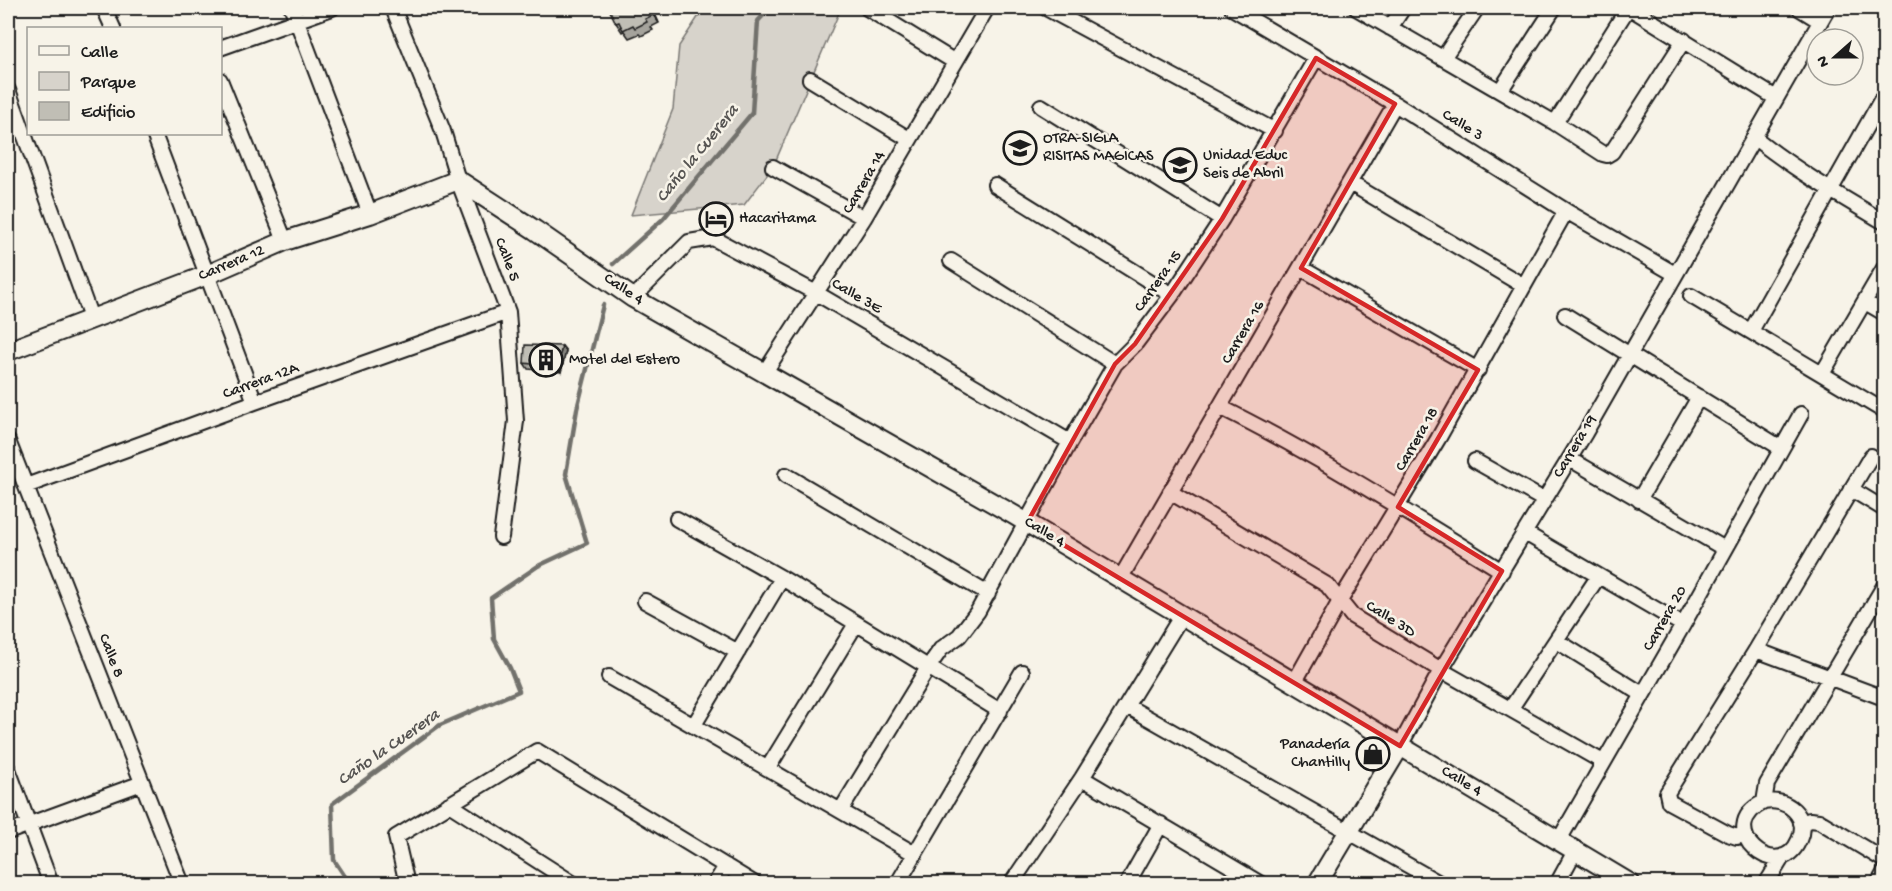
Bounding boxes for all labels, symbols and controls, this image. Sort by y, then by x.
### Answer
legend [27,27,222,135]
north arrow [1805,27,1865,87]
text: Calle [81,43,119,64]
text: N [1813,52,1835,69]
text: Parque [80,73,137,94]
water label: Caño la Cuerera [652,100,744,207]
text: Edificio [81,103,135,124]
street label: Calle 3 [1438,106,1486,146]
school or university icon: OTRA-SIGLA RISITAS MAGICAS [1002,130,1038,166]
place label: OTRA-SIGLA RISITAS MAGICAS [1043,130,1154,167]
school or university icon: Unidad Educ Seis de Abril [1162,147,1198,183]
place label: Unidad Educ Seis de Abril [1203,147,1288,184]
street label: Carrera 14 [839,148,891,218]
hotel icon: Hacaritama [698,201,734,237]
place label: Hacaritama [739,210,817,229]
street label: Calle 5 [489,236,523,284]
street label: Carrera 12 [196,242,268,286]
street label: Carrera 15 [1131,248,1187,316]
street label: Calle 4 [599,270,647,310]
street label: Calle 3E [827,275,885,319]
street label: Carrera 16 [1218,297,1270,368]
building icon: Motel del Estero [528,342,564,378]
place label: Motel del Estero [569,351,680,370]
street label: Carrera 12A [221,359,303,404]
street label: Carrera 18 [1392,404,1444,475]
street label: Carrera 19 [1550,412,1602,482]
street label: Calle 4 [1020,513,1068,553]
street label: Carrera 20 [1640,583,1692,655]
street label: Calle 3D [1361,597,1419,643]
street label: Calle 8 [93,631,127,681]
water label: Caño la Cuerera [334,705,445,791]
place label: Panadería Chantilly [1279,736,1351,773]
shop icon: Panadería Chantilly [1355,736,1391,772]
street label: Calle 4 [1437,762,1485,802]

